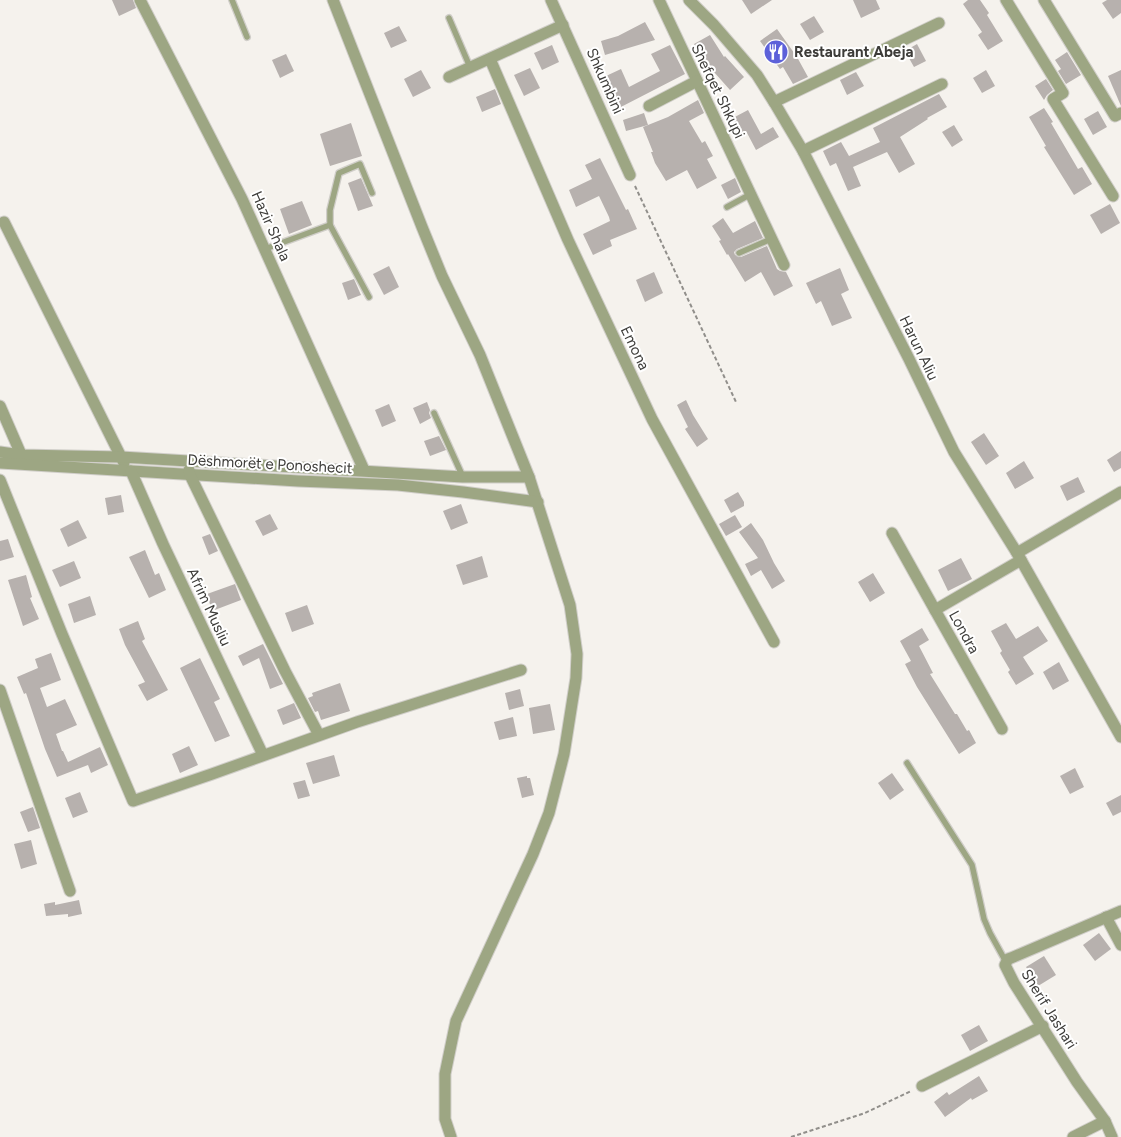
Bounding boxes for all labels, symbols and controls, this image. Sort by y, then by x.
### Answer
restaurant icon: Restaurant Abeja [763,39,789,65]
street label: Shefqet Shkupi [687,41,749,141]
place label: Restaurant Abeja [794,43,914,61]
street label: Shkumbini [583,45,627,117]
street label: Hazir Shala [248,188,294,264]
street label: Harun Aliu [896,313,942,383]
street label: Emona [617,323,653,373]
street label: Dëshmorët e Ponoshecit [187,451,353,477]
street label: Afrim Musliu [183,565,235,649]
street label: Londra [945,607,983,657]
street label: Sherif Jashari [1017,966,1081,1052]

